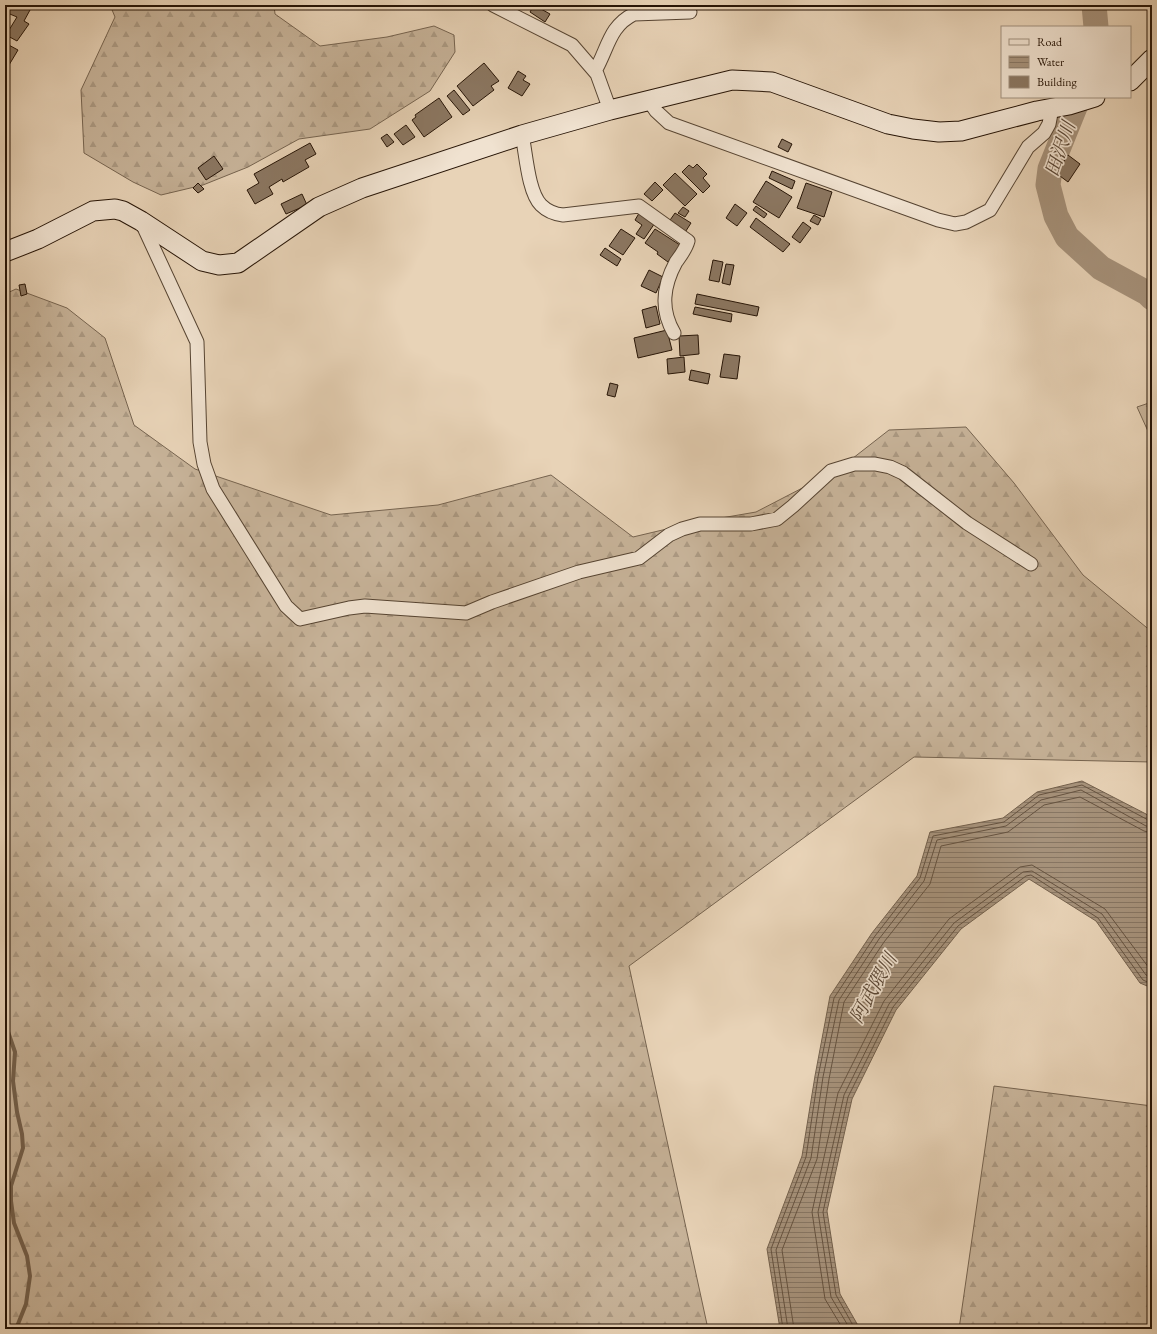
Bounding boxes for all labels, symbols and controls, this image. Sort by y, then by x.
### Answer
legend [1001,26,1131,98]
text: Road [1037,34,1063,50]
text: Water [1037,54,1064,70]
text: Building [1037,74,1078,90]
water label: 田沢川 [1039,116,1082,180]
water label: 阿武隈川 [844,947,903,1027]

